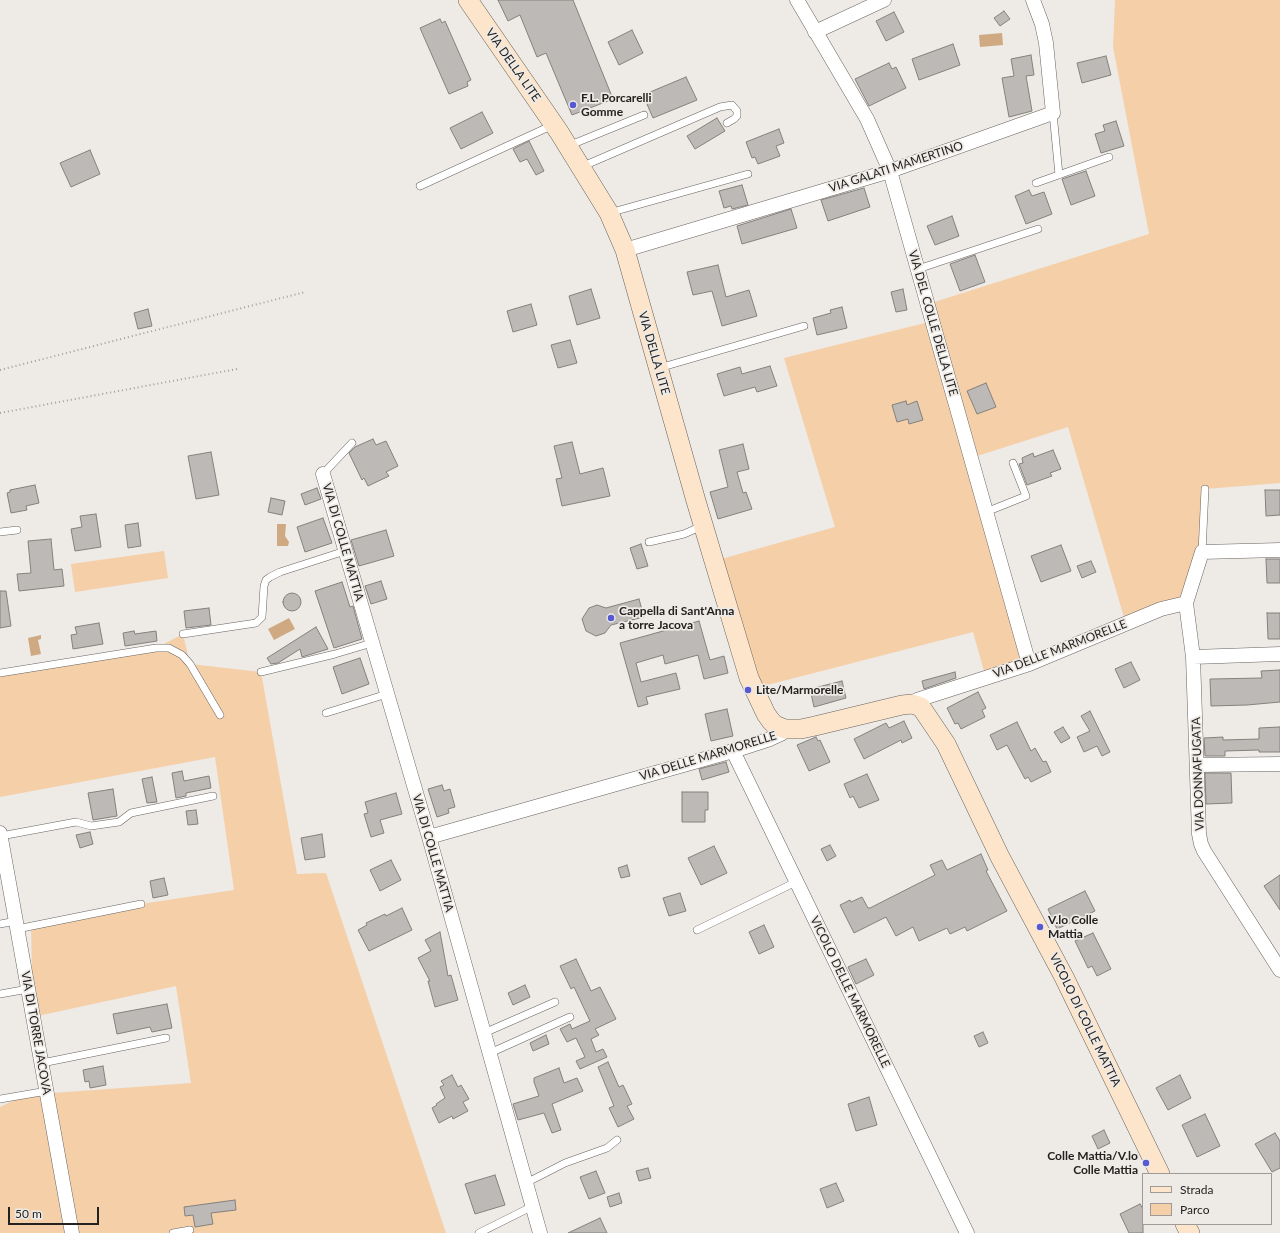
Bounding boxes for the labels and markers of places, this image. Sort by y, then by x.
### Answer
place label: F.L. Porcarelli Gomme [581,91,652,119]
marker: F.L. Porcarelli Gomme [568,100,578,110]
place label: Cappella di Sant'Anna a torre Jacova [619,604,734,632]
marker: Cappella di Sant'Anna a torre Jacova [606,613,616,623]
place label: Lite/Marmorelle [756,683,843,697]
marker: Lite/Marmorelle [743,685,753,695]
place label: V.lo Colle Mattia [1048,913,1098,941]
marker: V.lo Colle Mattia [1035,922,1045,932]
place label: Colle Mattia/V.lo Colle Mattia [1047,1149,1138,1177]
marker: Colle Mattia/V.lo Colle Mattia [1141,1158,1151,1168]

